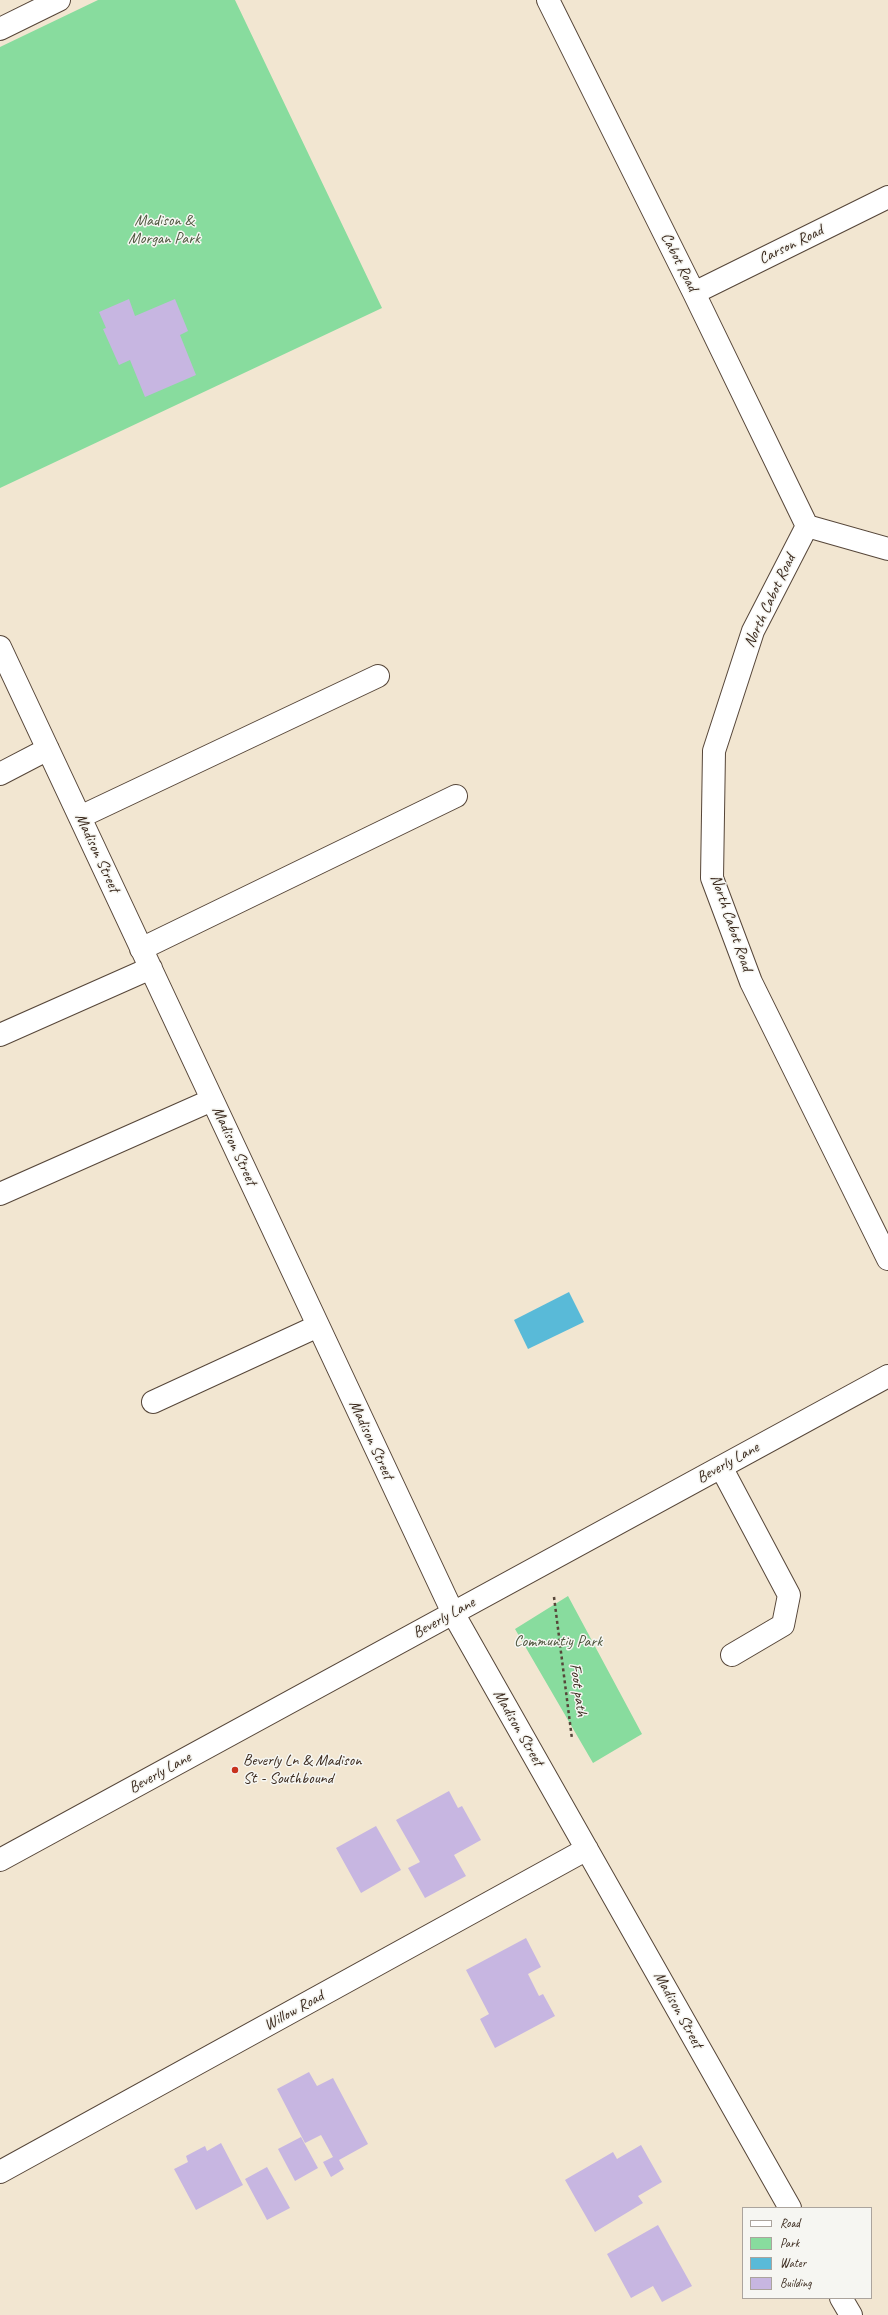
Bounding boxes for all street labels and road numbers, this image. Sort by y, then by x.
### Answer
street label: Carson Road [756,221,826,269]
street label: Cabot Road [656,230,702,294]
street label: North Cabot Road [740,551,800,651]
street label: Madison Street [70,811,124,895]
street label: North Cabot Road [706,872,756,974]
street label: Madison Street [207,1104,261,1188]
street label: Madison Street [344,1398,398,1482]
street label: Beverly Lane [694,1438,762,1488]
street label: Beverly Lane [410,1593,478,1643]
street label: Foot path [565,1662,591,1718]
street label: Madison Street [488,1686,548,1770]
street label: Beverly Lane [126,1748,194,1798]
street label: Madison Street [649,1968,707,2052]
street label: Willow Road [261,1987,327,2035]

